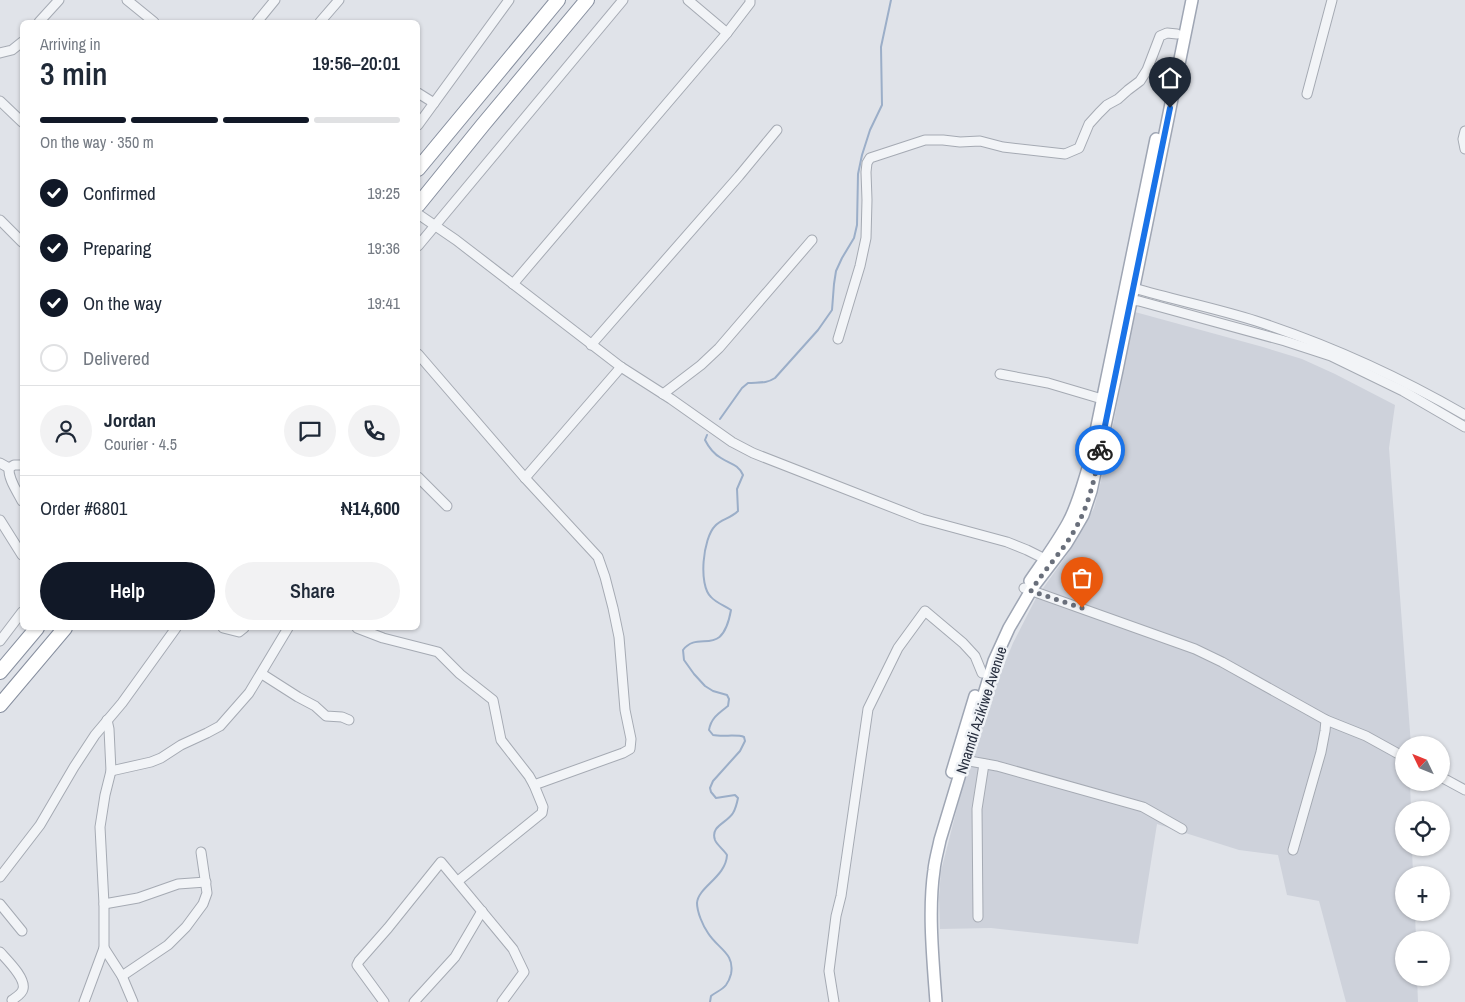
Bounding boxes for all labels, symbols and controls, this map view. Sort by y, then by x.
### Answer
text: Arriving in [40,33,101,55]
text: 19:56–20:01 [312,50,400,76]
text: 3 min [40,52,108,95]
pin [1149,57,1191,108]
icon: home [1156,64,1184,92]
text: On the way · 350 m [40,131,154,153]
icon: check [40,179,68,207]
text: Confirmed [83,180,156,206]
text: 19:25 [367,182,400,204]
icon: check [40,234,68,262]
text: Preparing [83,235,151,261]
text: 19:36 [367,237,400,259]
icon: check [40,289,68,317]
text: On the way [83,290,162,316]
text: 19:41 [367,292,400,314]
text: Delivered [83,345,150,371]
button: person [40,405,92,457]
button: chat [284,405,336,457]
button: phone [348,405,400,457]
text: Jordan [104,407,156,433]
courier [1075,425,1125,475]
text: Courier · 4.5 [104,433,177,455]
icon: bike [1086,436,1114,464]
text: Order #6801 [40,495,127,521]
text: ₦14,600 [341,495,400,521]
pin [1061,557,1103,608]
button: Help [40,562,215,620]
button: Share [225,562,400,620]
icon: bag [1068,564,1096,592]
street label: Nnamdi Azikiwe Avenue [950,643,1012,777]
north arrow [1395,736,1450,791]
map controls [1395,736,1450,986]
button: locate [1395,801,1450,856]
button: + [1395,866,1450,921]
button: − [1395,931,1450,986]

